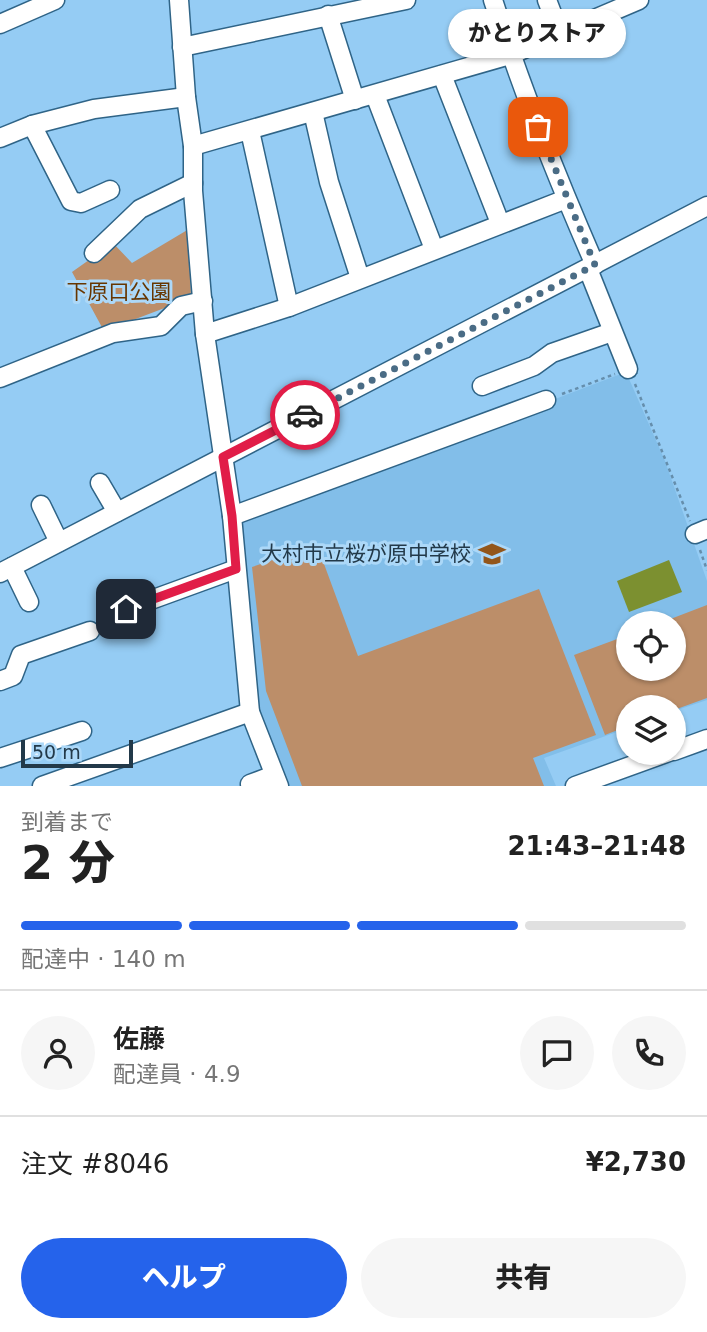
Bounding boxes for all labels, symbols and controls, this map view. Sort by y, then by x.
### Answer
callout: かとりストア [449,8,627,57]
text: かとりストア [468,20,606,46]
pin [508,97,568,157]
icon: bag [519,108,557,146]
park label: 下原口公園 [67,280,172,304]
courier [270,380,340,450]
icon: car [286,396,324,434]
school or university icon: 大村市立桜が原中学校 [477,539,507,569]
place label: 大村市立桜が原中学校 [261,542,471,566]
pin [96,579,156,639]
icon: home [107,590,145,628]
map controls [616,611,686,765]
button: locate [616,611,686,681]
button: layers [616,695,686,765]
scale bar [21,737,133,769]
text: 50 m [32,741,81,763]
text: 到着まで [21,809,113,835]
text: 21:43–21:48 [507,831,686,861]
text: 2 分 [21,836,115,890]
text: 配達中 · 140 m [21,946,186,972]
button: person [21,1016,95,1090]
button: chat [520,1016,594,1090]
button: phone [612,1016,686,1090]
text: 佐藤 [113,1024,165,1054]
text: 配達員 · 4.9 [113,1061,241,1087]
text: ¥2,730 [586,1147,686,1177]
text: 注文 #8046 [21,1149,169,1179]
button: ヘルプ [21,1238,347,1318]
button: 共有 [361,1238,686,1318]

